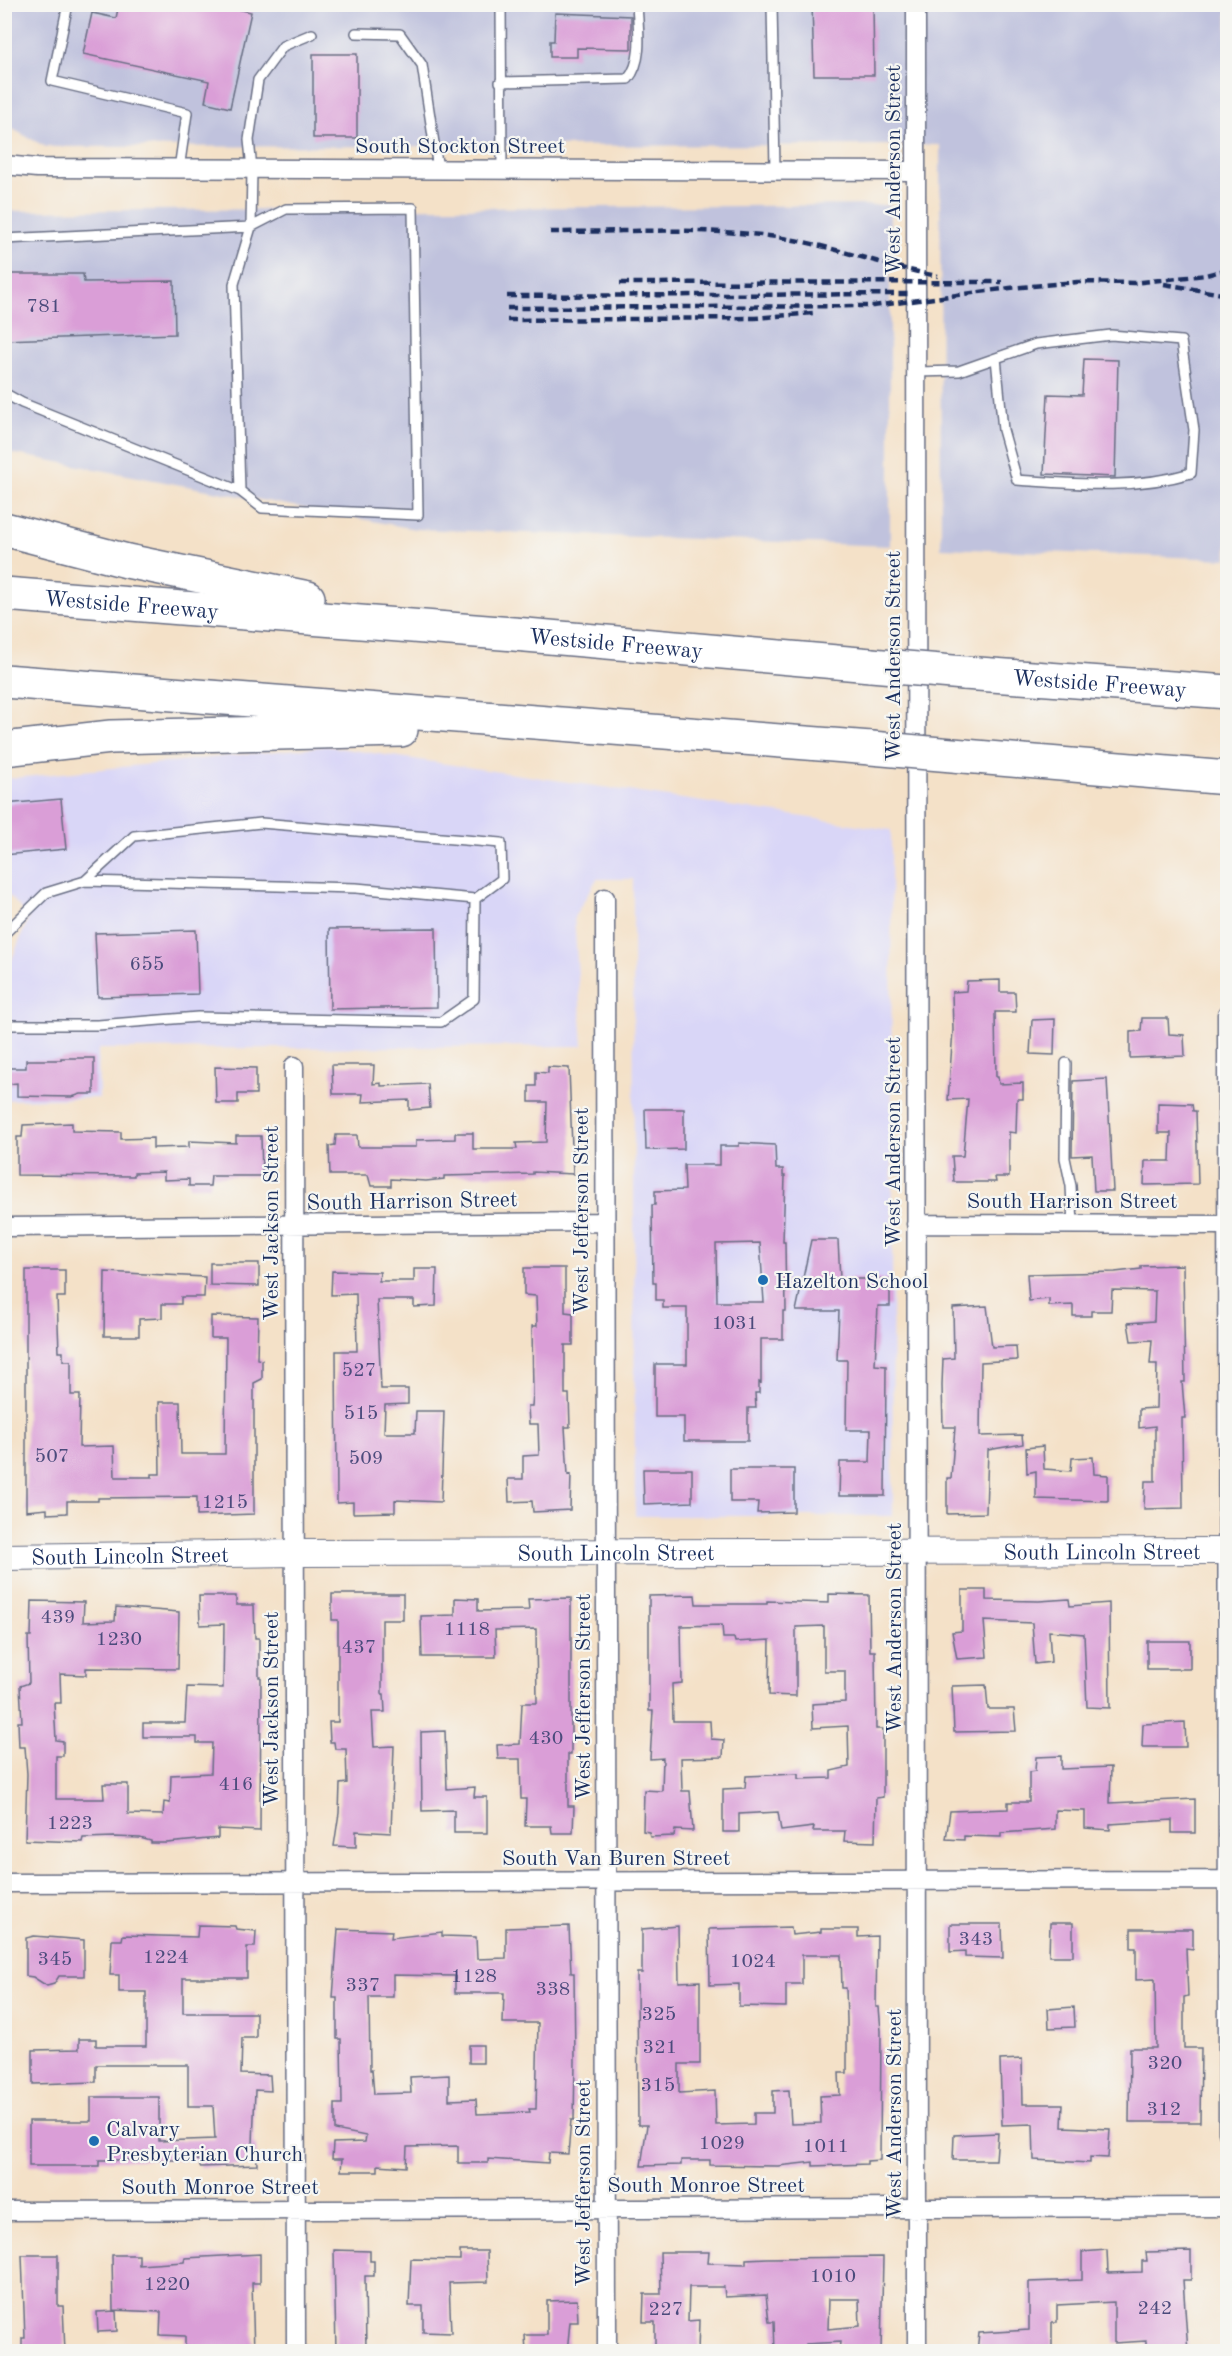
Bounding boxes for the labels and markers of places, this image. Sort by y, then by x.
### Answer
place label: Hazelton School [775,1271,929,1293]
marker: Hazelton School [756,1273,770,1287]
place label: Calvary Presbyterian Church [106,2119,303,2166]
marker: Calvary Presbyterian Church [87,2134,101,2148]

